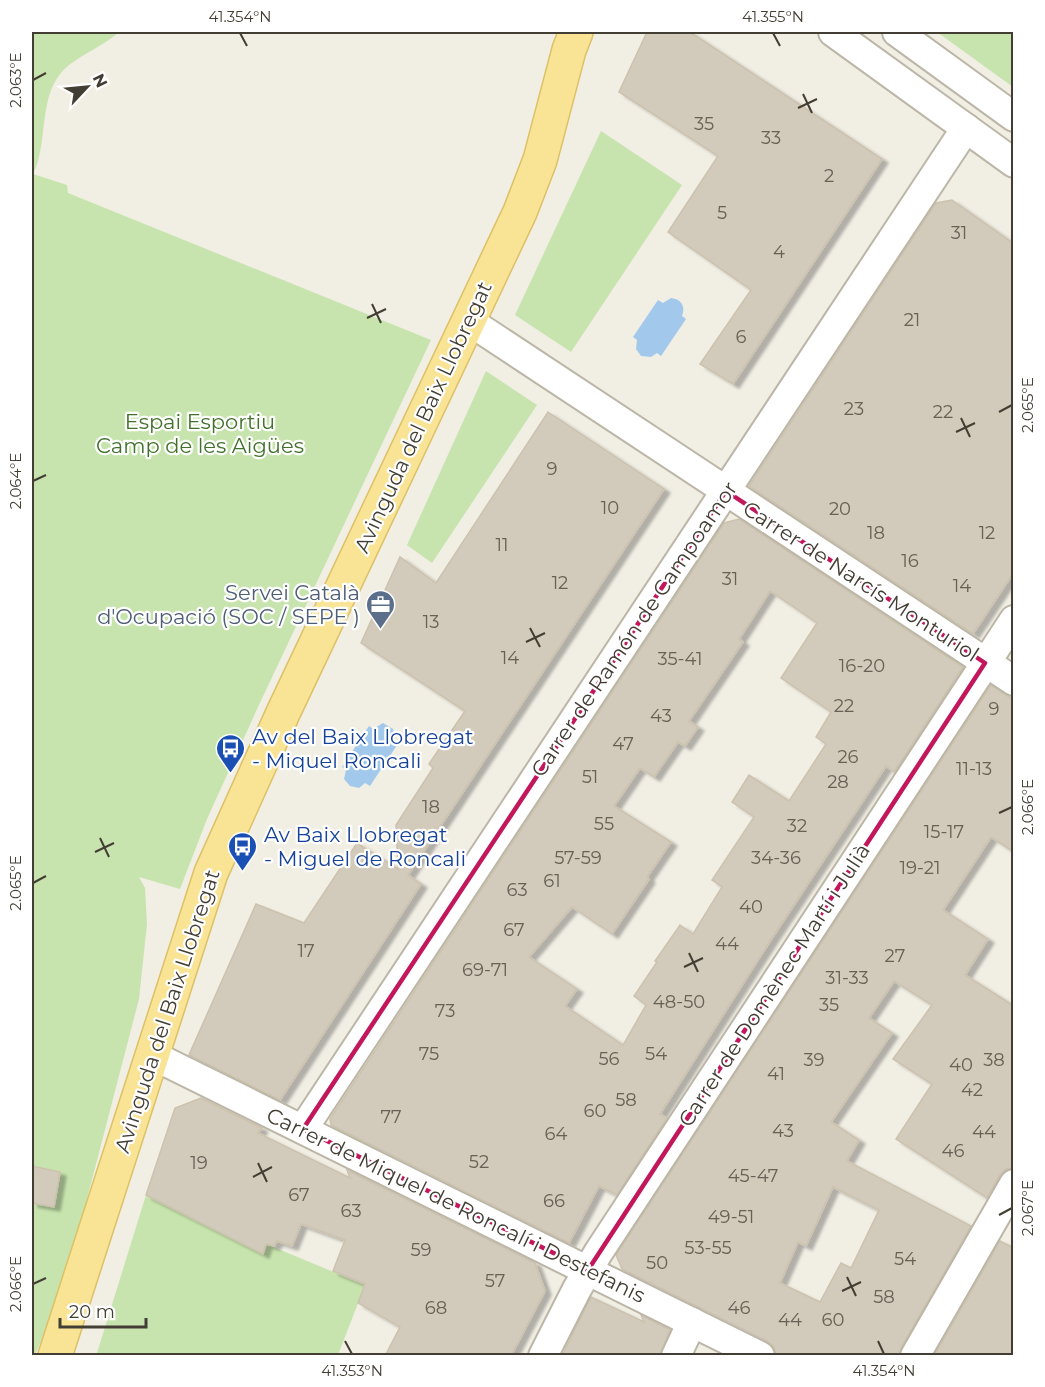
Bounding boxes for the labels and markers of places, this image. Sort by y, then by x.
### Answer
place label: Servei Català d'Ocupació (SOC / SEPE ) [97,580,360,629]
office icon: Servei Català d'Ocupació (SOC / SEPE ) [365,588,397,630]
place label: Av del Baix Llobregat - Miquel Roncali [252,724,474,773]
bus stop icon: Av del Baix Llobregat - Miquel Roncali [215,732,247,774]
place label: Av Baix Llobregat - Miguel de Roncali [264,822,466,871]
bus stop icon: Av Baix Llobregat - Miguel de Roncali [227,830,259,872]

